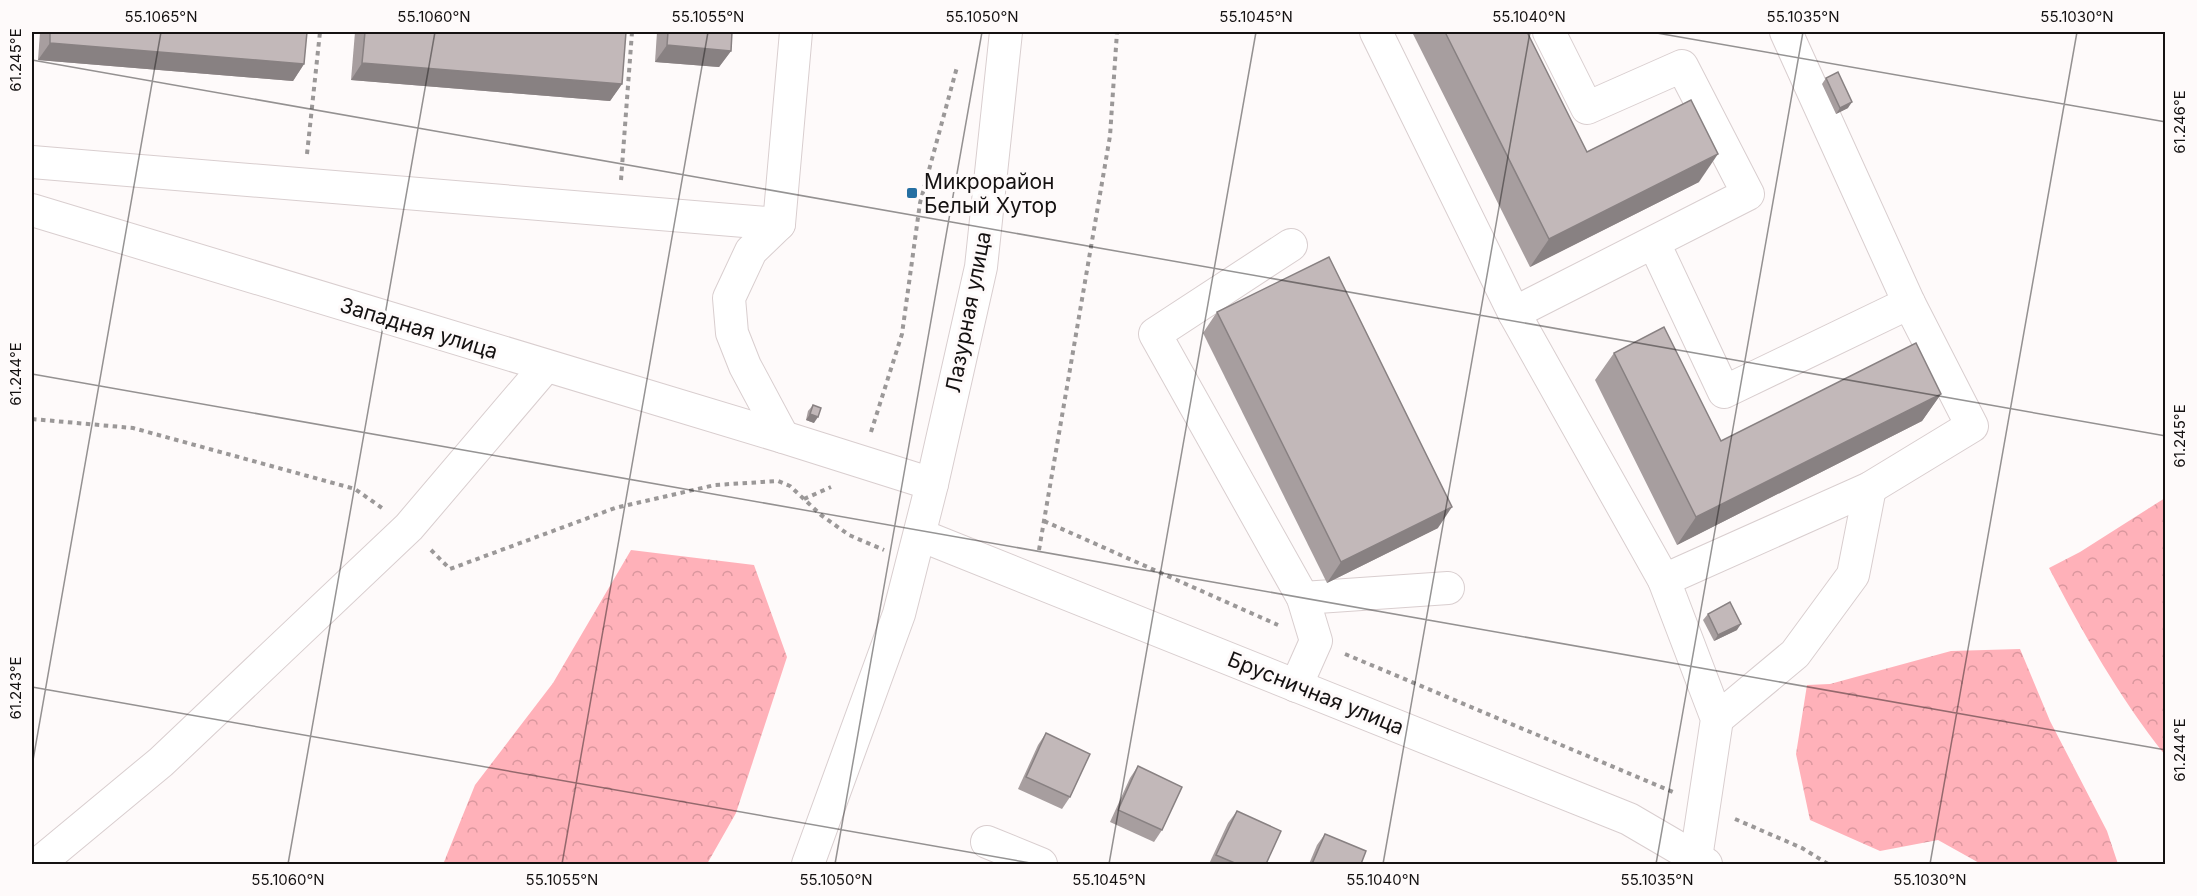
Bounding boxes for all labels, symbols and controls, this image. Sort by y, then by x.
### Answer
text: 55.1065°N [125,7,197,26]
text: 55.1060°N [397,7,471,26]
text: 55.1055°N [672,7,744,26]
text: 55.1050°N [945,7,1019,26]
text: 55.1045°N [1219,7,1293,26]
text: 55.1040°N [1492,7,1566,26]
text: 55.1035°N [1767,7,1839,26]
text: 55.1030°N [2040,7,2114,26]
text: 61.245°E [6,28,25,92]
text: 61.246°E [2170,90,2189,154]
place label: Микрорайон Белый Хутор [924,169,1057,218]
marker: Микрорайон Белый Хутор [905,186,919,200]
street label: Лазурная улица [940,229,996,395]
street label: Западная улица [337,292,501,364]
text: 61.244°E [6,342,25,406]
text: 61.245°E [2170,404,2189,468]
street label: Брусничная улица [1224,646,1408,740]
text: 61.243°E [6,656,25,720]
text: 61.244°E [2170,718,2189,782]
text: 55.1060°N [251,870,325,889]
text: 55.1055°N [526,870,598,889]
text: 55.1050°N [799,870,873,889]
text: 55.1045°N [1072,870,1146,889]
text: 55.1040°N [1346,870,1420,889]
text: 55.1035°N [1621,870,1693,889]
text: 55.1030°N [1893,870,1967,889]

